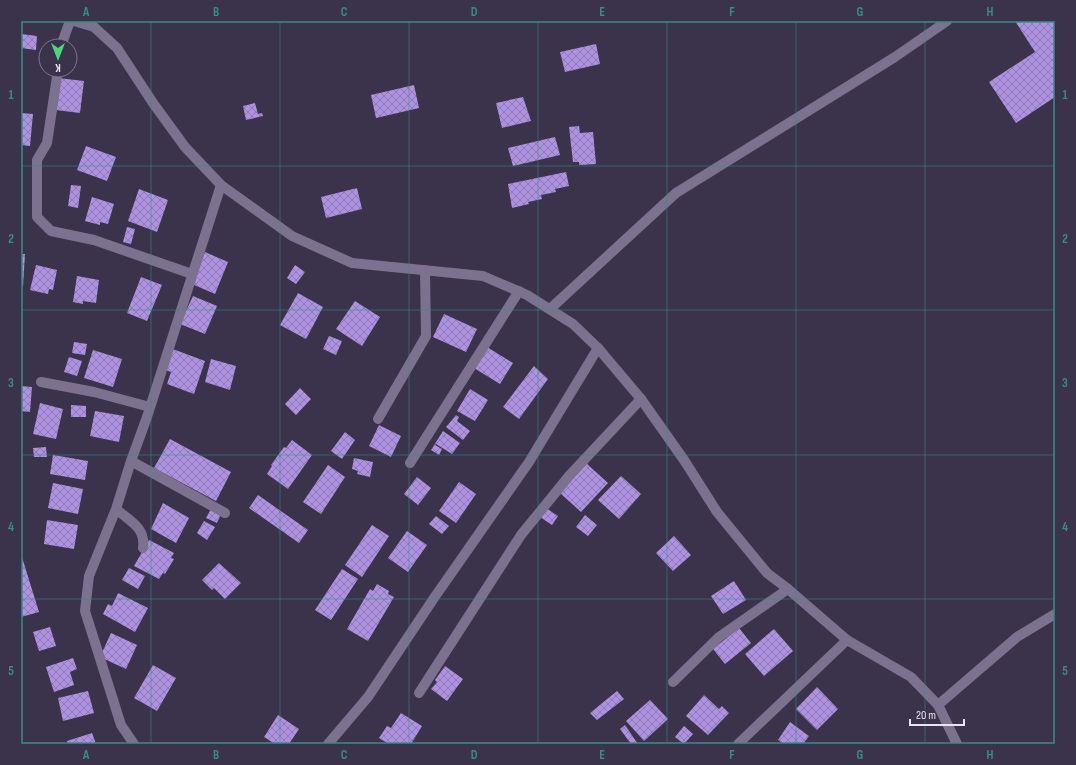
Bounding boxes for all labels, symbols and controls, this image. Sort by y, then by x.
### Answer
text: A [82,4,90,20]
text: B [213,4,219,20]
text: C [341,4,348,20]
text: D [471,4,478,20]
text: E [599,4,605,20]
text: F [729,4,735,20]
text: G [857,4,864,20]
text: H [987,4,994,20]
north arrow [38,38,78,78]
text: K [55,61,61,74]
text: 1 [8,87,14,103]
text: 1 [1062,87,1068,103]
text: 2 [8,231,14,247]
text: 2 [1062,231,1068,247]
text: 3 [8,375,14,391]
text: 3 [1062,375,1068,391]
text: 4 [8,519,14,535]
text: 4 [1062,519,1068,535]
text: 5 [8,663,14,679]
text: 5 [1062,663,1068,679]
scale bar [910,701,964,727]
text: 20 m [916,708,936,723]
text: A [82,747,90,763]
text: B [213,747,219,763]
text: C [341,747,348,763]
text: D [471,747,478,763]
text: E [599,747,605,763]
text: F [729,747,735,763]
text: G [857,747,864,763]
text: H [987,747,994,763]

